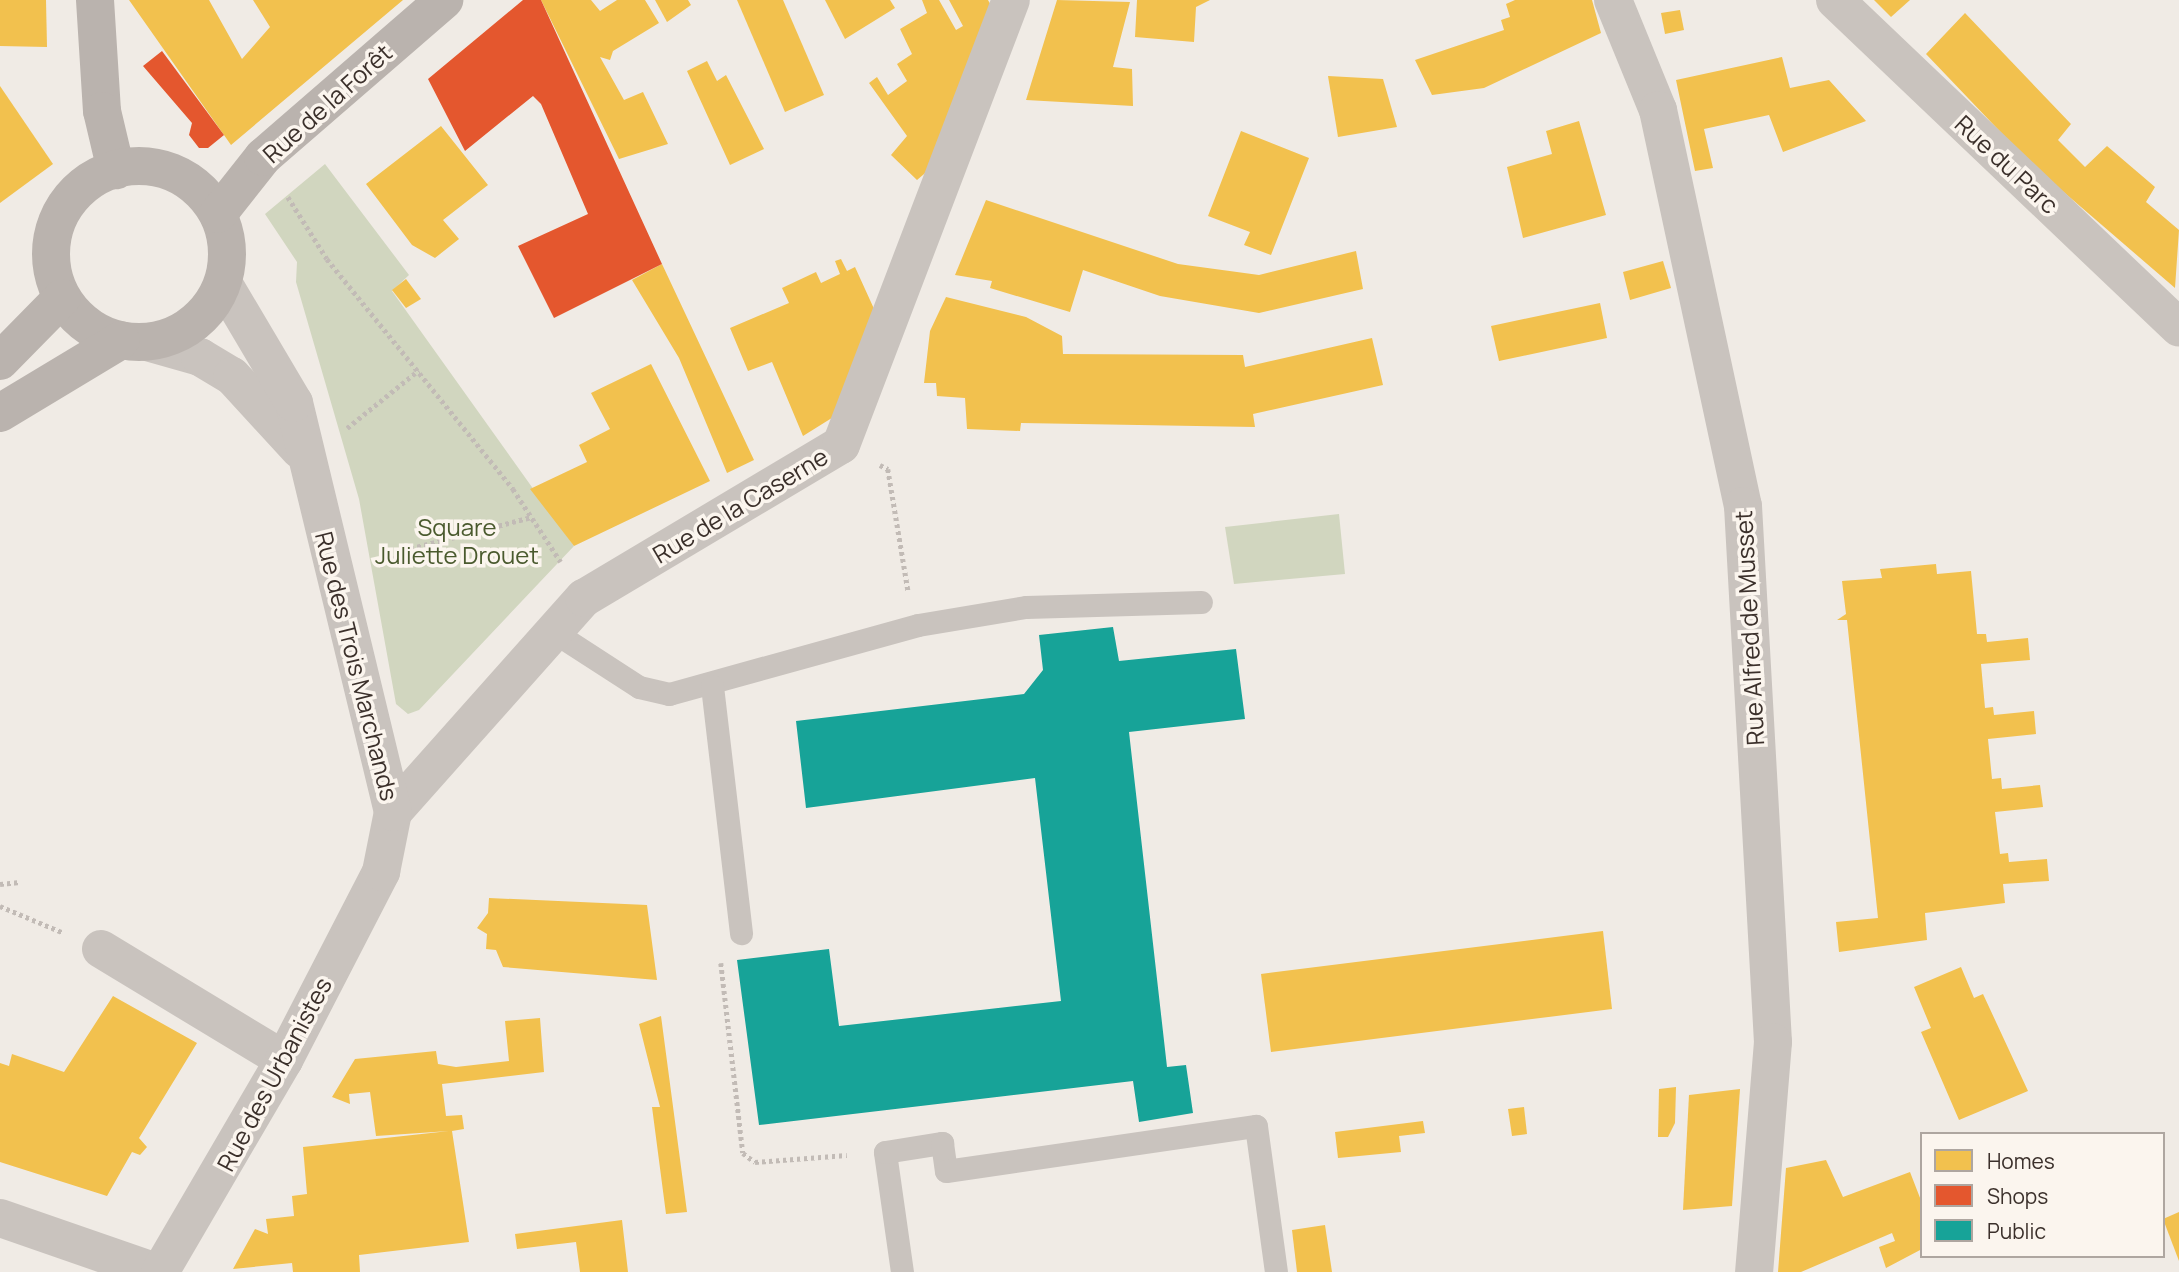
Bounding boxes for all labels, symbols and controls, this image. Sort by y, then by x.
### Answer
street label: Rue de la Forêt [257,38,397,168]
street label: Rue du Parc [1949,109,2065,219]
street label: Rue de la Caserne [647,441,833,569]
street label: Rue Alfred de Musset [1728,510,1770,746]
park label: Square Juliette Drouet [375,513,539,569]
street label: Rue des Trois Marchands [310,528,404,804]
street label: Rue des Urbanistes [211,972,337,1176]
legend [1920,1132,2165,1258]
text: Homes [1987,1147,2055,1175]
text: Shops [1987,1182,2048,1210]
text: Public [1987,1217,2046,1245]

